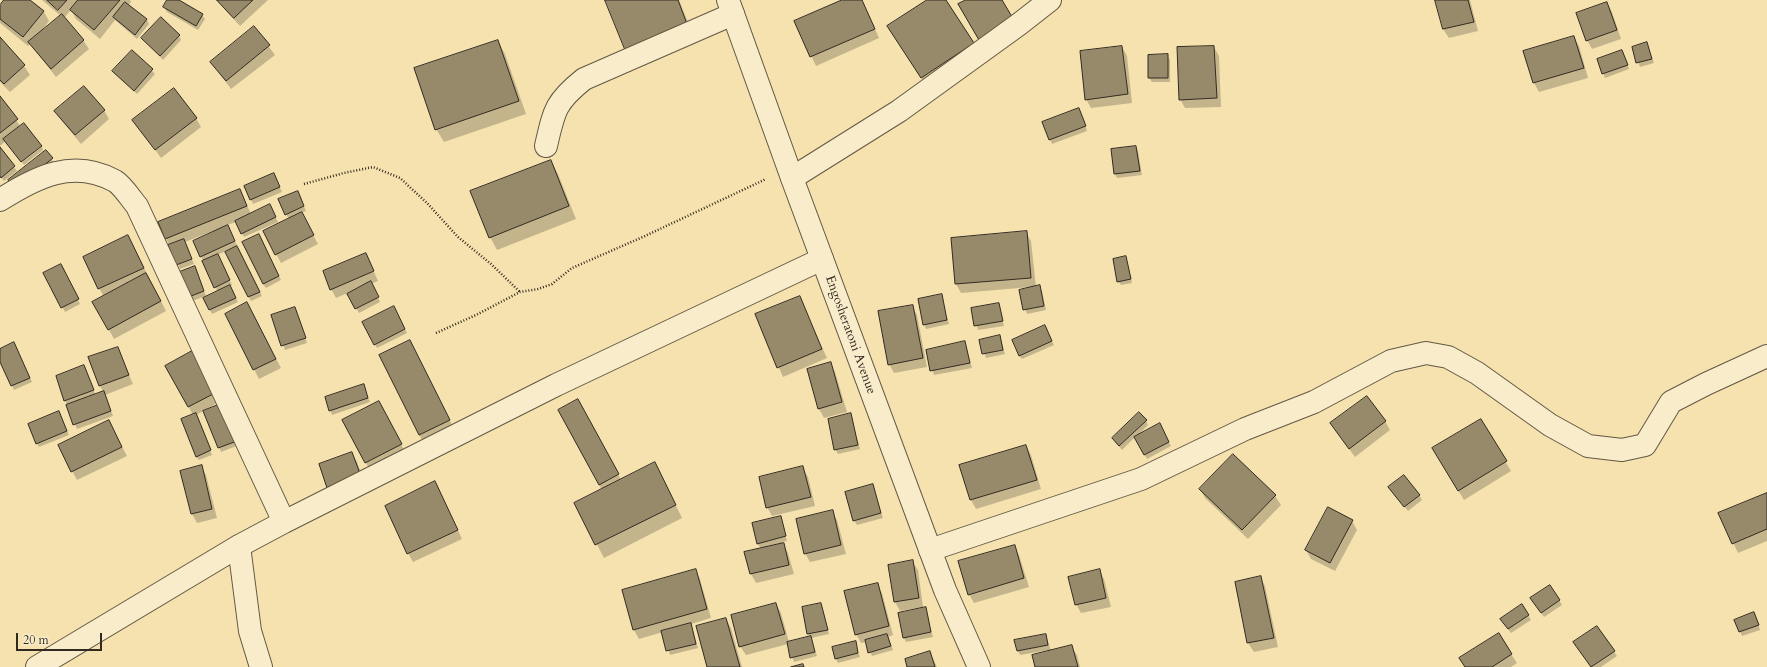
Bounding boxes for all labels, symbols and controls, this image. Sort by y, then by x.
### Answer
street label: Engosheratoni Avenue [821,273,879,397]
scale bar [18,625,104,651]
text: 20 m [23,632,49,648]

